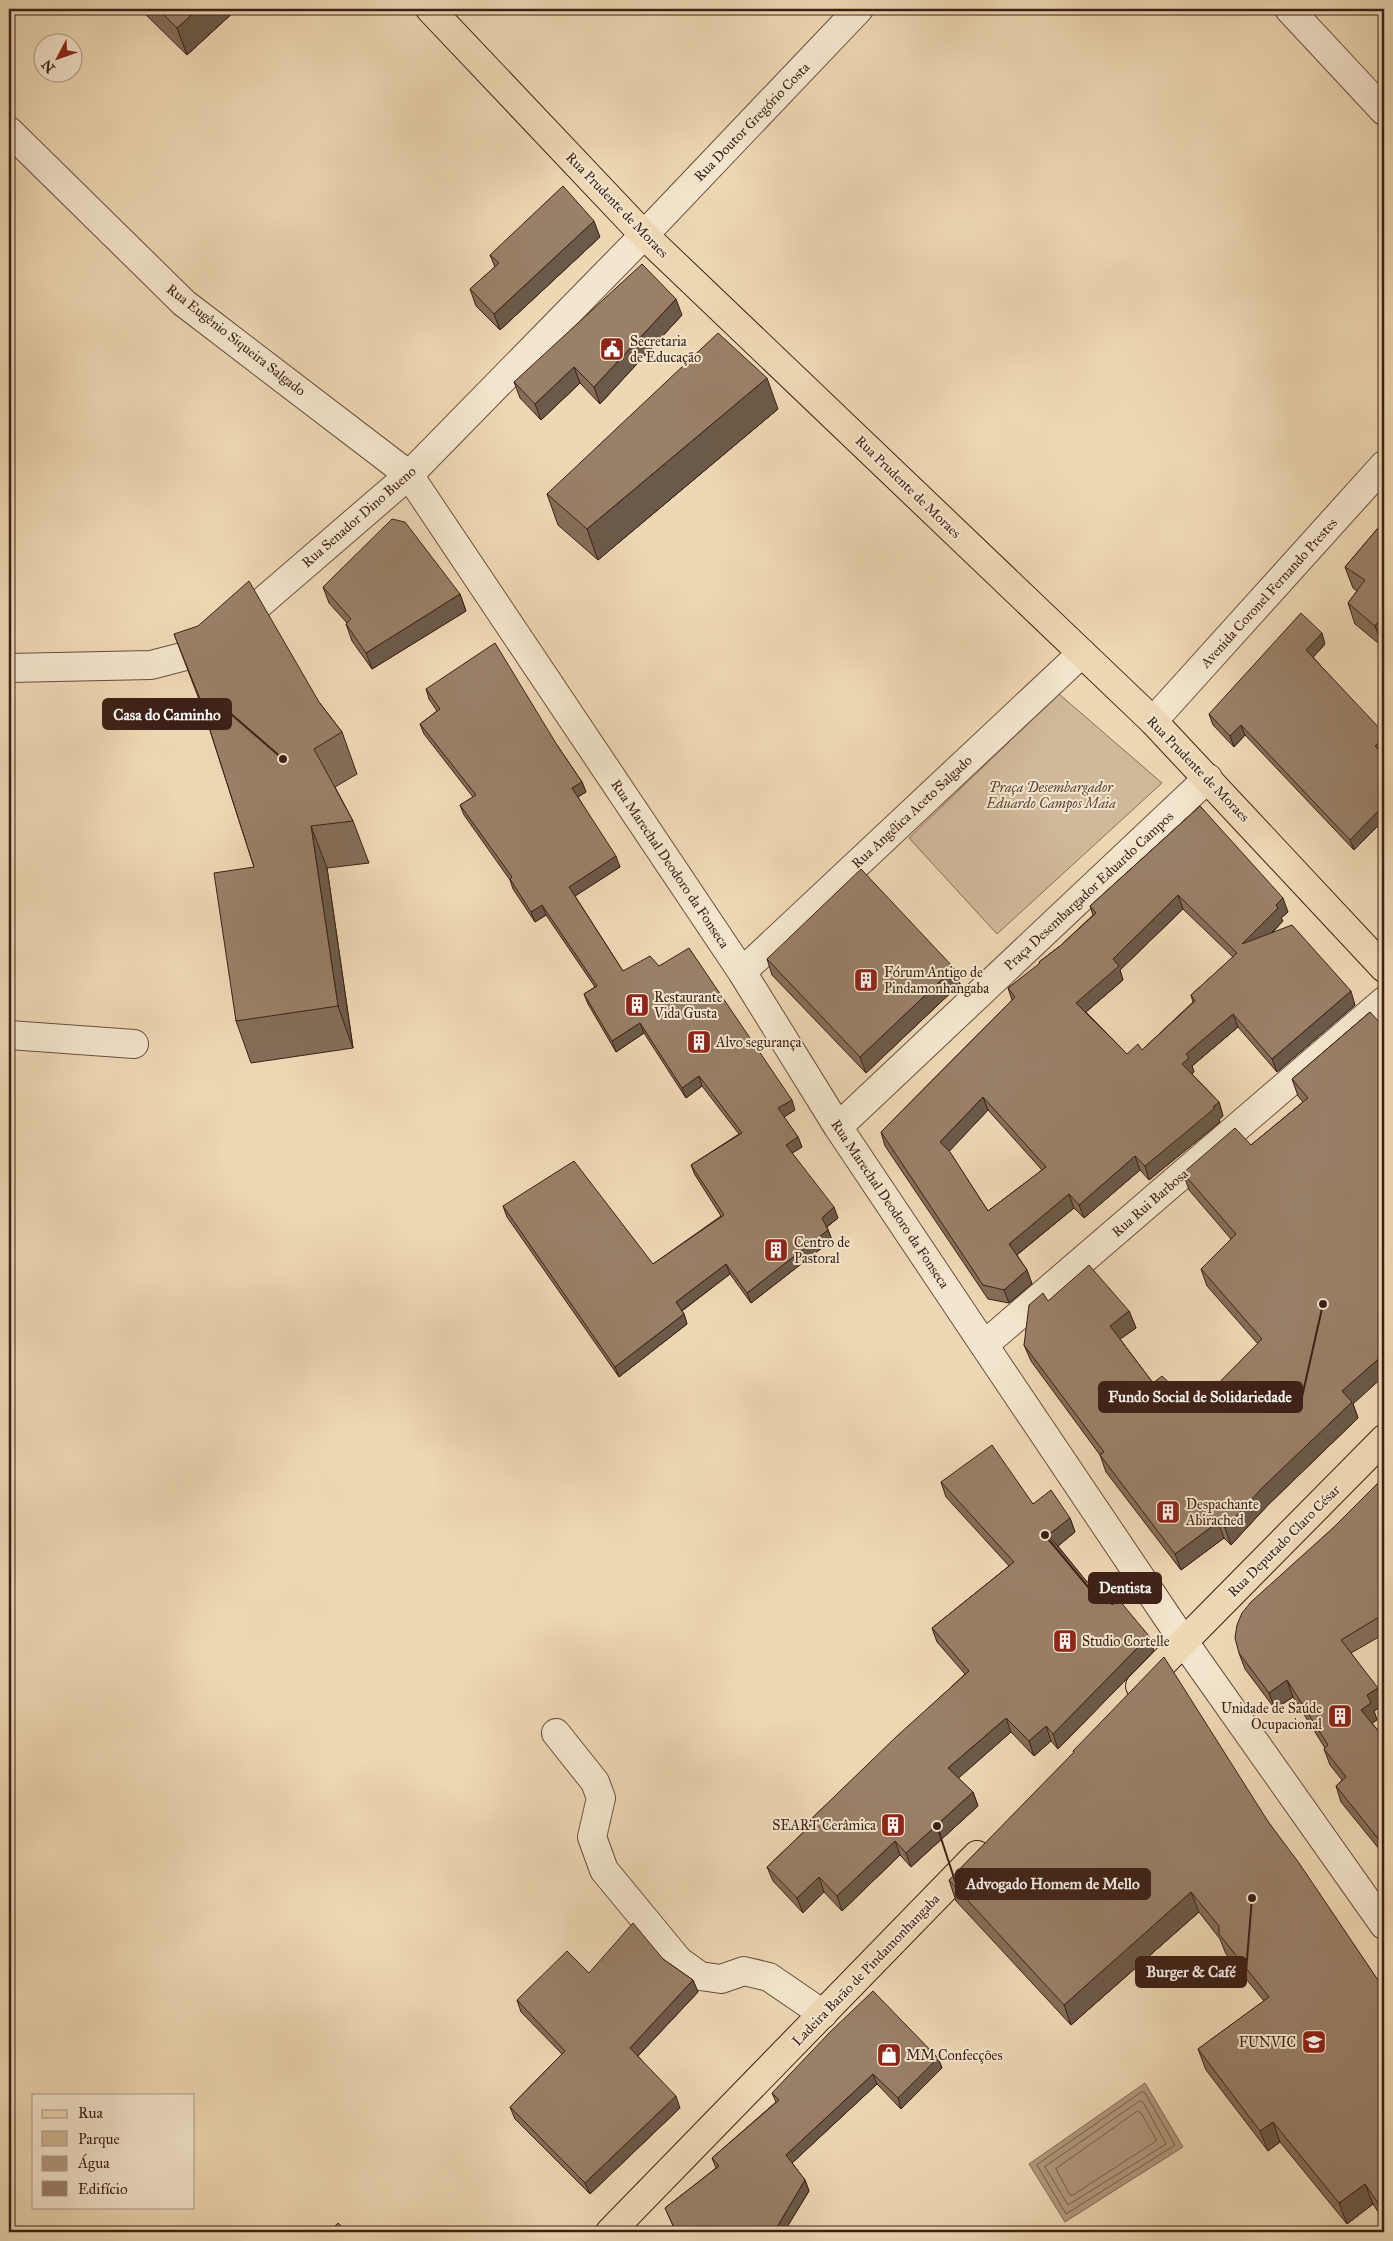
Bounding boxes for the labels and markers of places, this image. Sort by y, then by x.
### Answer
place label: Secretaria de Educação [630,333,701,366]
public building icon: Secretaria de Educação [599,336,625,362]
callout: Casa do Caminho [103,699,231,729]
place label: Fórum Antigo de Pindamonhangaba [884,964,989,997]
building icon: Fórum Antigo de Pindamonhangaba [853,967,879,993]
place label: Restaurante Vida Gusta [653,989,723,1022]
building icon: Restaurante Vida Gusta [624,992,650,1018]
building icon: Alvo segurança [686,1029,712,1055]
place label: Alvo segurança [715,1034,802,1051]
place label: Centro de Pastoral [794,1234,850,1267]
building icon: Centro de Pastoral [763,1237,789,1263]
callout: Fundo Social de Solidariedade [1099,1382,1302,1412]
place label: Despachante Abirached [1185,1496,1259,1529]
building icon: Despachante Abirached [1155,1499,1181,1525]
callout: Dentista [1089,1573,1161,1603]
building icon: Studio Cortelle [1052,1628,1078,1654]
place label: Studio Cortelle [1082,1633,1170,1650]
place label: Unidade de Saúde Ocupacional [1221,1700,1322,1733]
building icon: Unidade de Saúde Ocupacional [1327,1703,1353,1729]
building icon: SEART Cerâmica [880,1812,906,1838]
place label: SEART Cerâmica [772,1817,876,1834]
callout: Advogado Homem de Mello [956,1869,1150,1899]
callout: Burger & Café [1136,1957,1246,1987]
school or university icon: FUNVIC [1301,2029,1327,2055]
place label: FUNVIC [1239,2034,1296,2051]
shop icon: MM Confecções [876,2042,902,2068]
place label: MM Confecções [906,2047,1003,2064]

